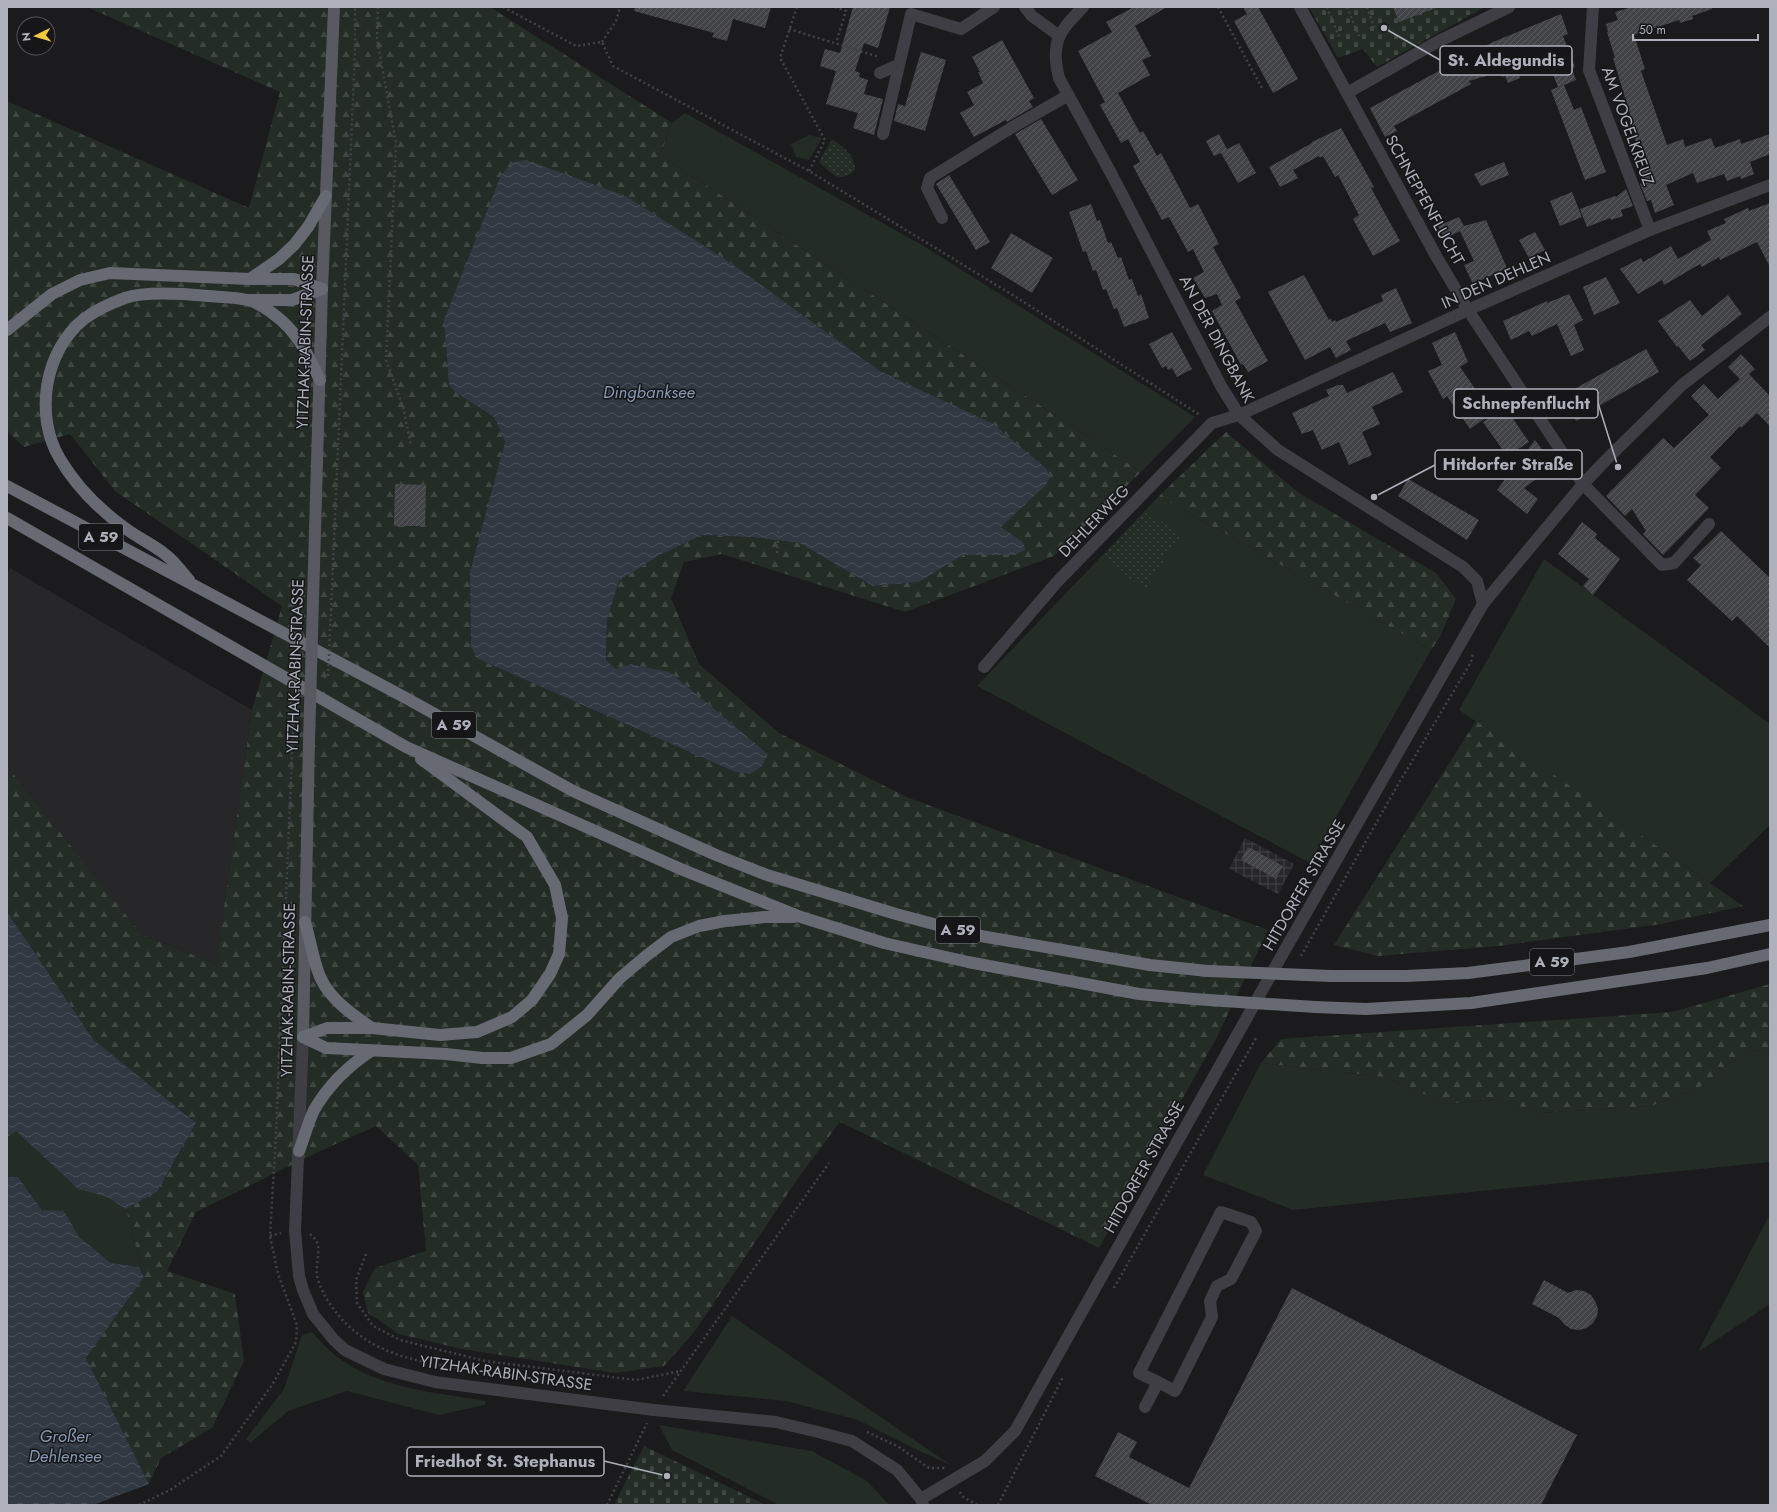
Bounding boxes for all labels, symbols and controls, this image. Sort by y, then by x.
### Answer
north arrow [16,16,56,56]
scale bar [1633,16,1758,42]
text: 50 m [1639,21,1666,39]
text: N [18,32,34,42]
callout: St. Aldegundis [1440,46,1572,75]
text: St. Aldegundis [1448,48,1565,72]
street label: AM VOGELKREUZ [1596,63,1660,189]
street label: SCHNEPFENFLUCHT [1380,131,1471,270]
street label: IN DEN DEHLEN [1438,246,1554,314]
street label: YITZHAK-RABIN-STRASSE [290,255,320,429]
street label: AN DER DINGBANK [1174,271,1260,407]
water label: Dingbanksee [603,380,695,404]
callout: Schnepfenflucht [1454,389,1598,418]
text: Schnepfenflucht [1462,391,1590,415]
callout: Hitdorfer Straße [1435,450,1582,479]
text: Hitdorfer Straße [1443,452,1574,476]
street label: DEHLERWEG [1053,480,1135,562]
road number: A 59 [79,524,123,550]
street label: YITZHAK-RABIN-STRASSE [280,579,310,753]
road number: A 59 [432,712,476,738]
street label: HITDORFER STRASSE [1257,815,1351,955]
street label: YITZHAK-RABIN-STRASSE [275,903,301,1077]
road number: A 59 [936,917,980,943]
road number: A 59 [1530,949,1574,975]
street label: HITDORFER STRASSE [1098,1097,1190,1237]
street label: YITZHAK-RABIN-STRASSE [418,1349,594,1397]
water label: Großer Dehlensee [29,1424,102,1468]
callout: Friedhof St. Stephanus [407,1447,604,1476]
text: Friedhof St. Stephanus [415,1449,596,1473]

